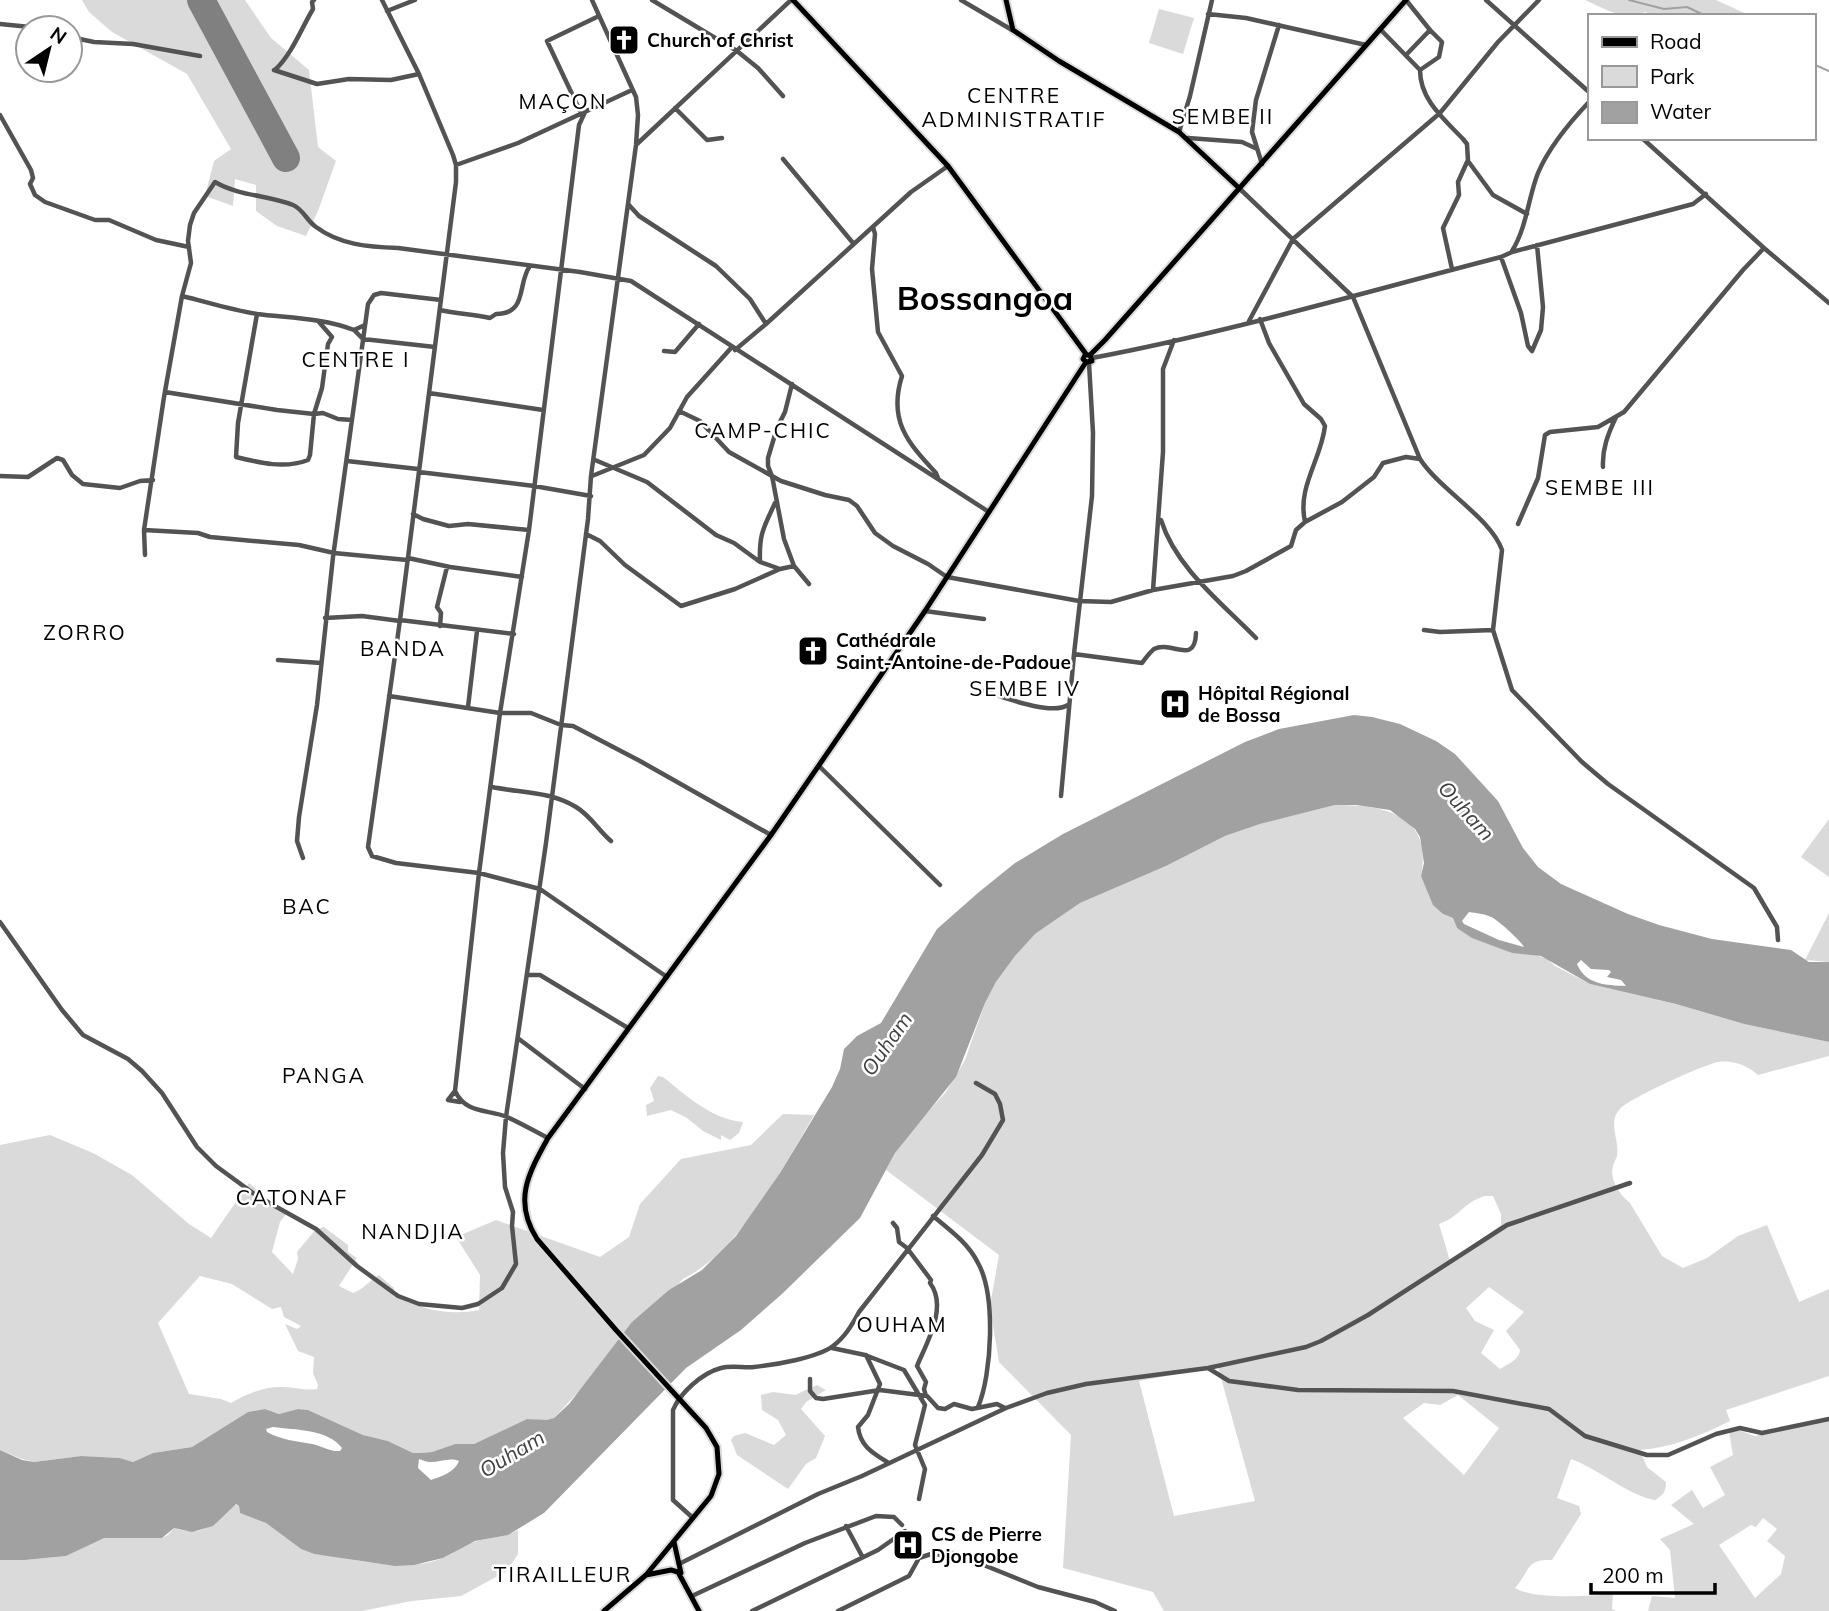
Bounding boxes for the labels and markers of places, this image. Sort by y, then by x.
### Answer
church icon: Church of Christ [607,23,641,57]
place label: Church of Christ [647,28,793,52]
place label: Cathédrale Saint-Antoine-de-Padoue [836,628,1071,674]
church icon: Cathédrale Saint-Antoine-de-Padoue [796,634,830,668]
place label: Hôpital Régional de Bossa [1198,681,1350,727]
hospital icon: Hôpital Régional de Bossa [1158,687,1192,721]
place label: CS de Pierre Djongobe [931,1522,1042,1568]
hospital icon: CS de Pierre Djongobe [891,1528,925,1562]

